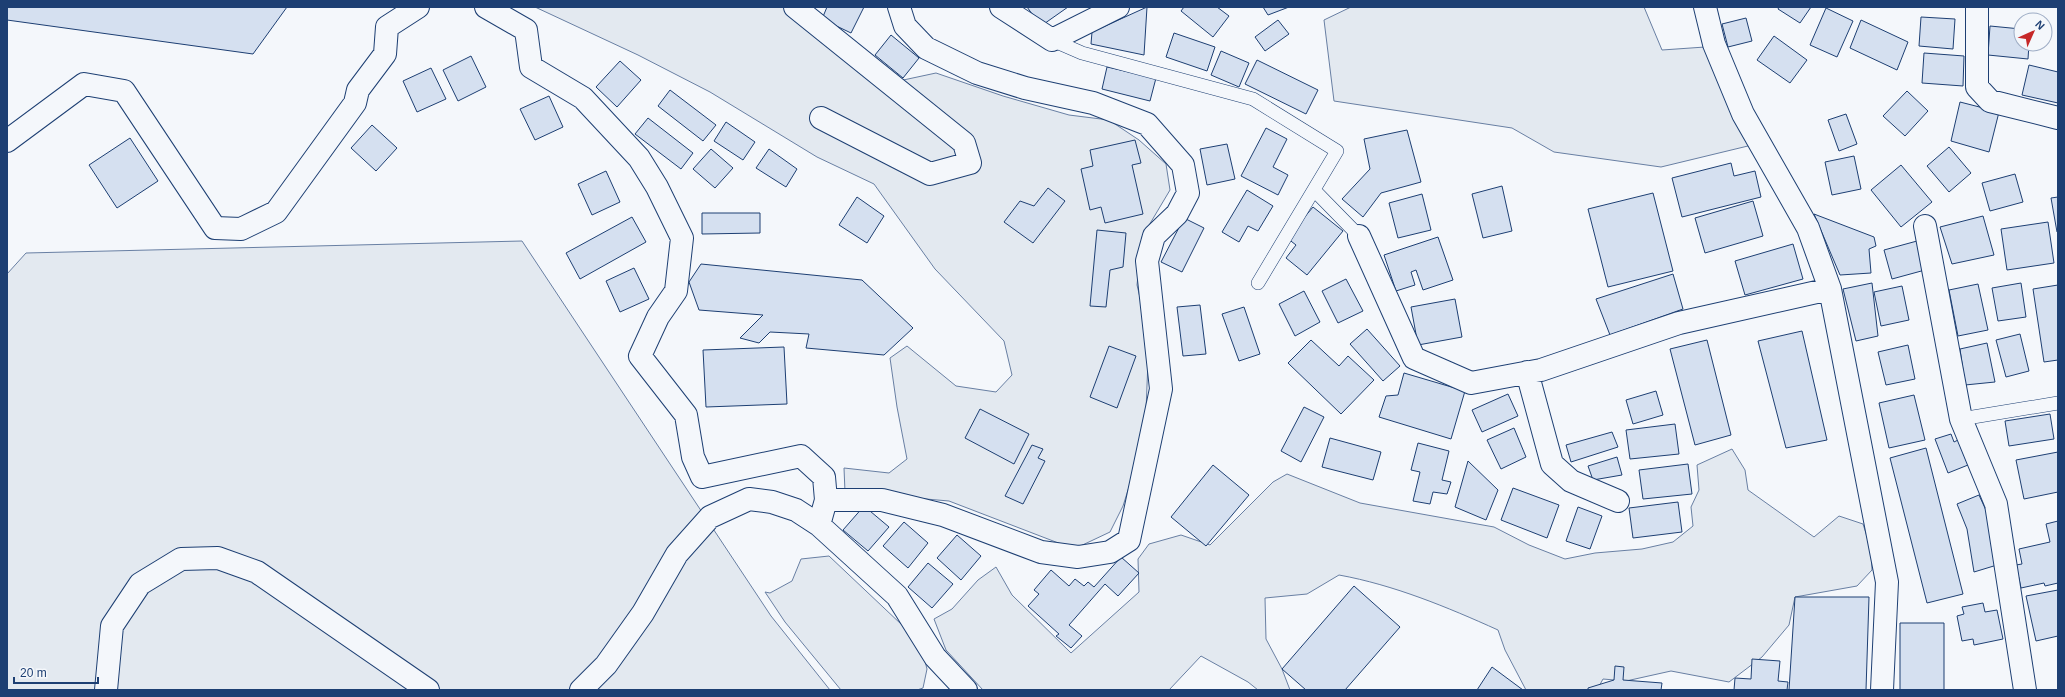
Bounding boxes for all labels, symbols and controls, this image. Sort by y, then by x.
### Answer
north arrow [2013,12,2053,52]
text: N [2033,18,2047,32]
scale bar [14,659,98,685]
text: 20 m [20,666,47,680]

